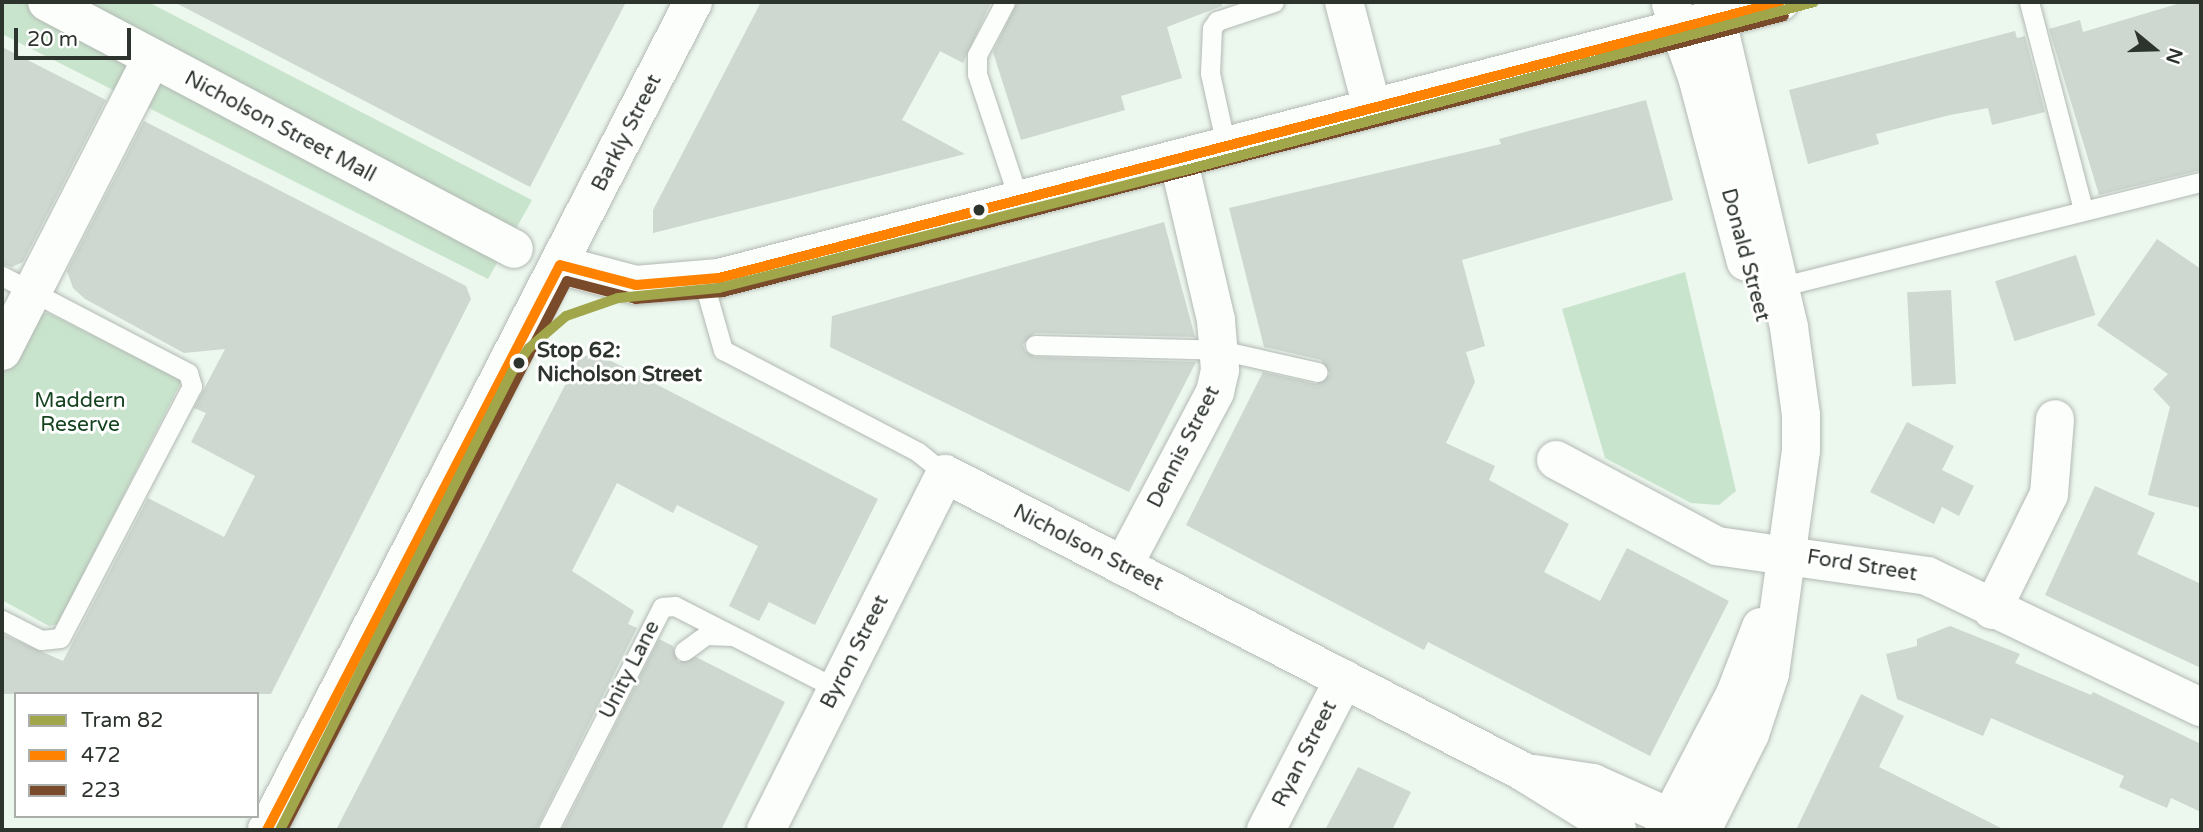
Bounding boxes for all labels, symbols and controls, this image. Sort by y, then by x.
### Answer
scale bar [18,14,135,58]
north arrow [2119,14,2189,84]
text: 20 m [27,27,78,52]
text: N [2161,45,2187,67]
street label: Nicholson Street Mall [180,66,380,188]
street label: Barkly Street [587,70,667,196]
street label: Donald Street [1715,186,1775,324]
unlabelled marker [972,203,986,217]
place label: Stop 62: Nicholson Street [537,338,702,388]
marker: Stop 62: Nicholson Street [507,351,531,375]
street label: Dennis Street [1142,382,1226,512]
park label: Maddern Reserve [34,388,126,438]
street label: Nicholson Street [1009,499,1167,597]
street label: Ford Street [1805,545,1919,587]
street label: Byron Street [816,591,894,713]
street label: Unity Lane [595,617,665,723]
legend [14,692,259,818]
street label: Ryan Street [1267,697,1343,811]
text: Tram 82 [81,708,164,733]
text: 472 [81,743,121,768]
text: 223 [81,778,121,803]

